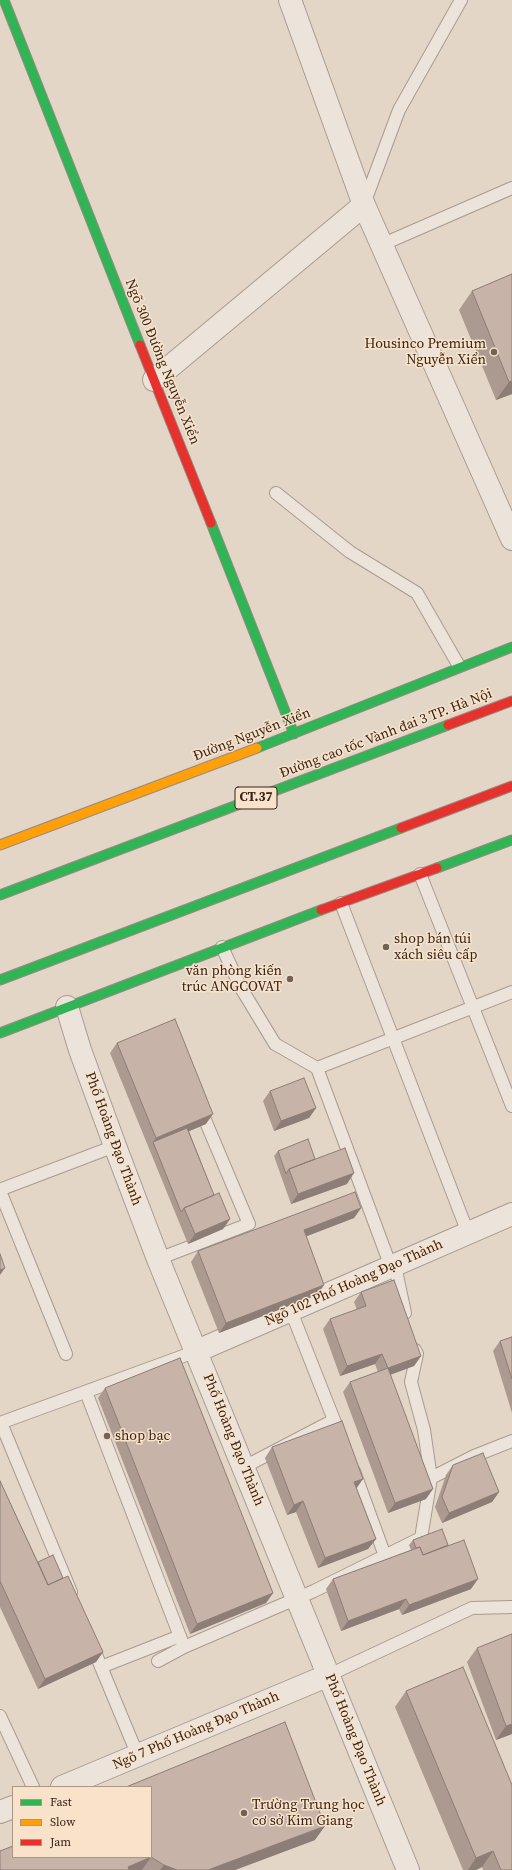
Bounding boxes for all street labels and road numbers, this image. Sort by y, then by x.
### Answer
street label: Ngõ 300 Đường Nguyễn Xiển [121,277,203,447]
street label: Đường cao tốc Vành đai 3 TP. Hà Nội [277,686,495,782]
street label: Đường Nguyễn Xiển [191,705,313,765]
road number: CT.37 [235,787,277,809]
street label: Phố Hoàng Đạo Thành [81,1070,145,1208]
street label: Ngõ 102 Phố Hoàng Đạo Thành [262,1236,446,1330]
street label: Phố Hoàng Đạo Thành [199,1372,267,1508]
street label: Phố Hoàng Đạo Thành [321,1672,389,1808]
street label: Ngõ 7 Phố Hoàng Đạo Thành [110,1688,282,1774]

